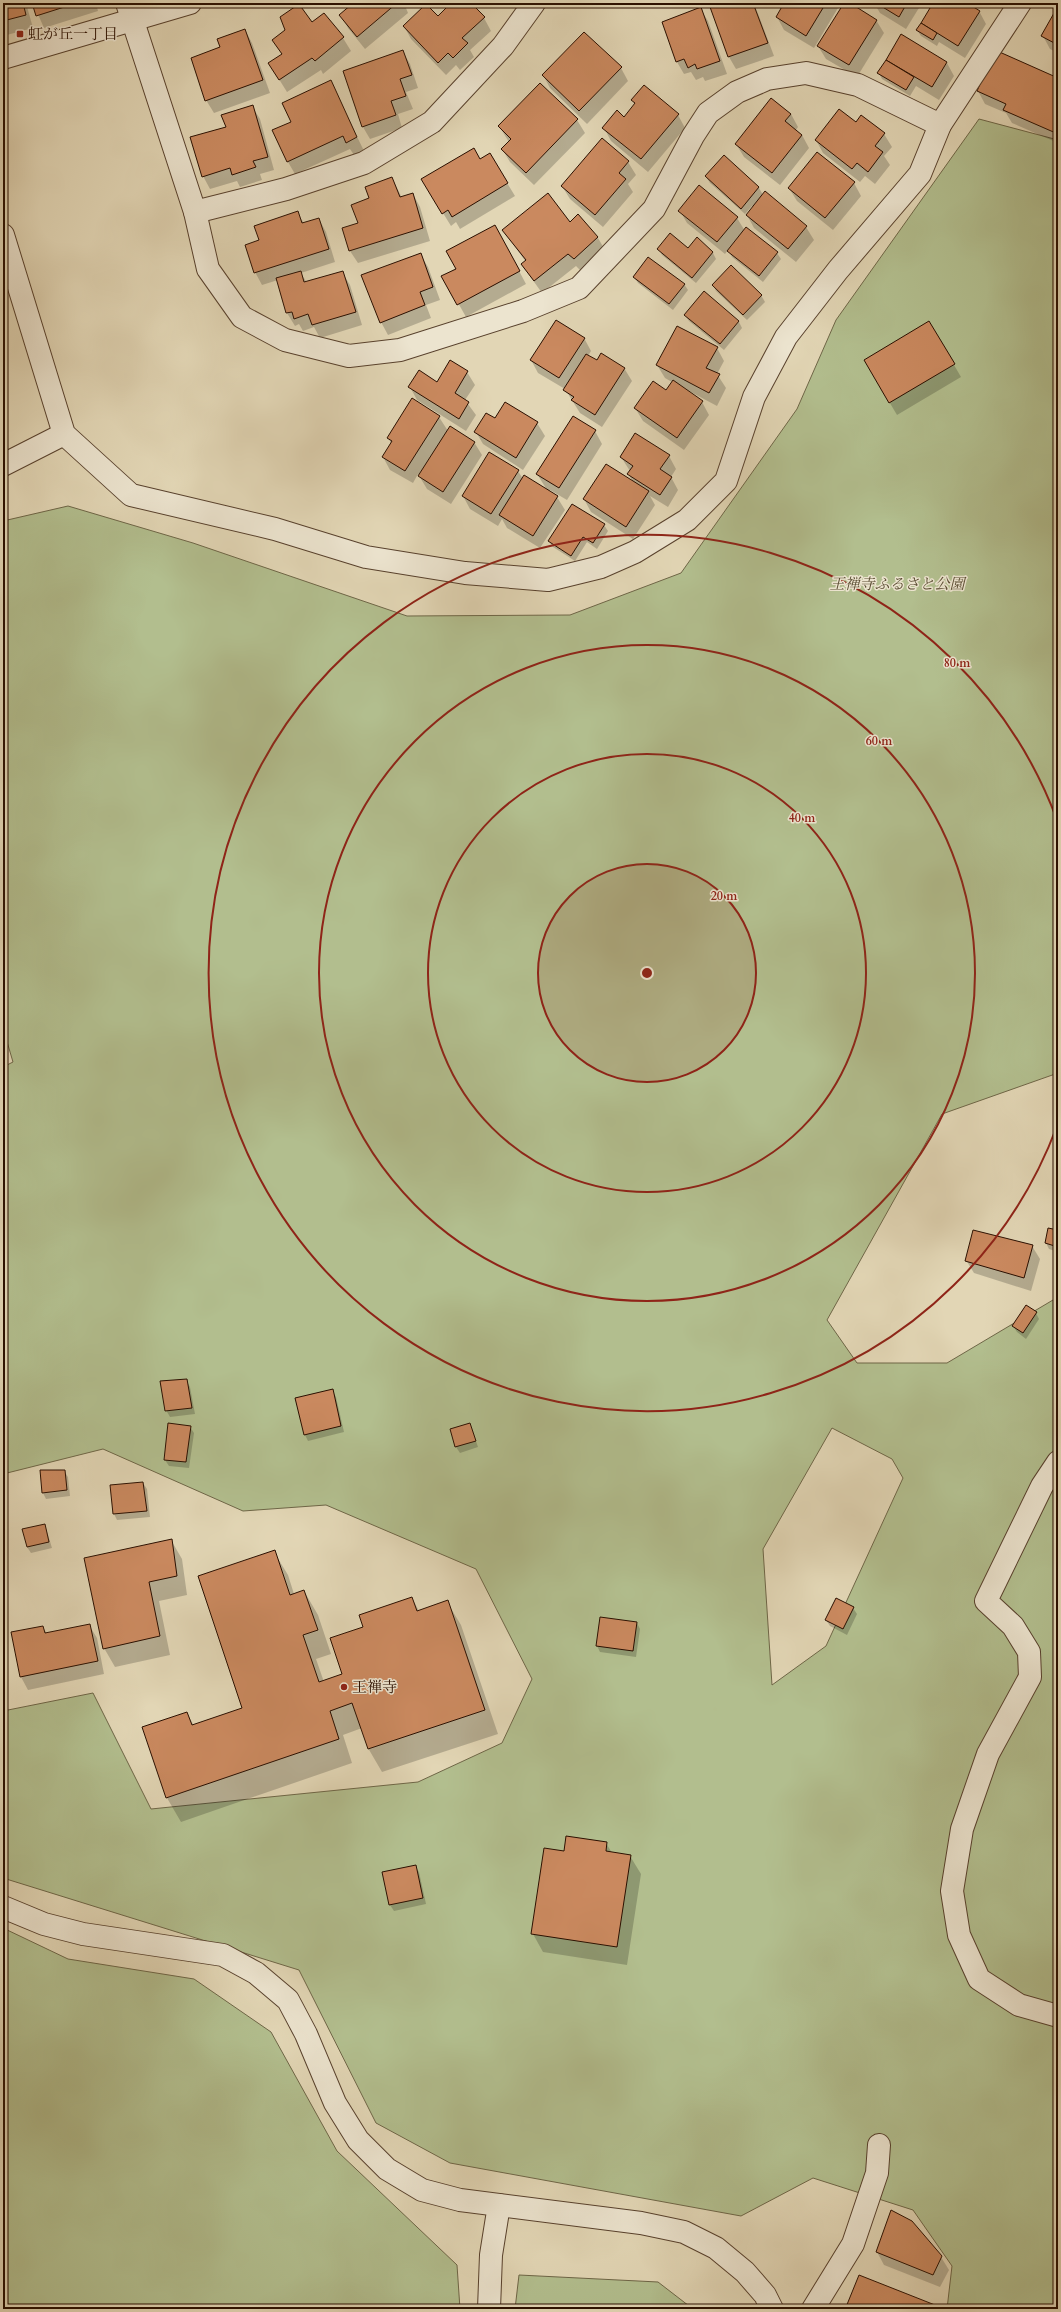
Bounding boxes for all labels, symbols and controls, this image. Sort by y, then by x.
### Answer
place label: 虹が丘一丁目 [28,24,118,44]
marker: 虹が丘一丁目 [15,29,25,39]
park label: 王禅寺ふるさと公園 [829,574,967,594]
text: 80 m [944,655,971,671]
text: 60 m [866,733,893,749]
text: 40 m [789,810,816,826]
text: 20 m [711,888,738,904]
centre of rings [640,966,654,980]
place label: 王禅寺 [352,1677,397,1697]
marker: 王禅寺 [339,1682,349,1692]

